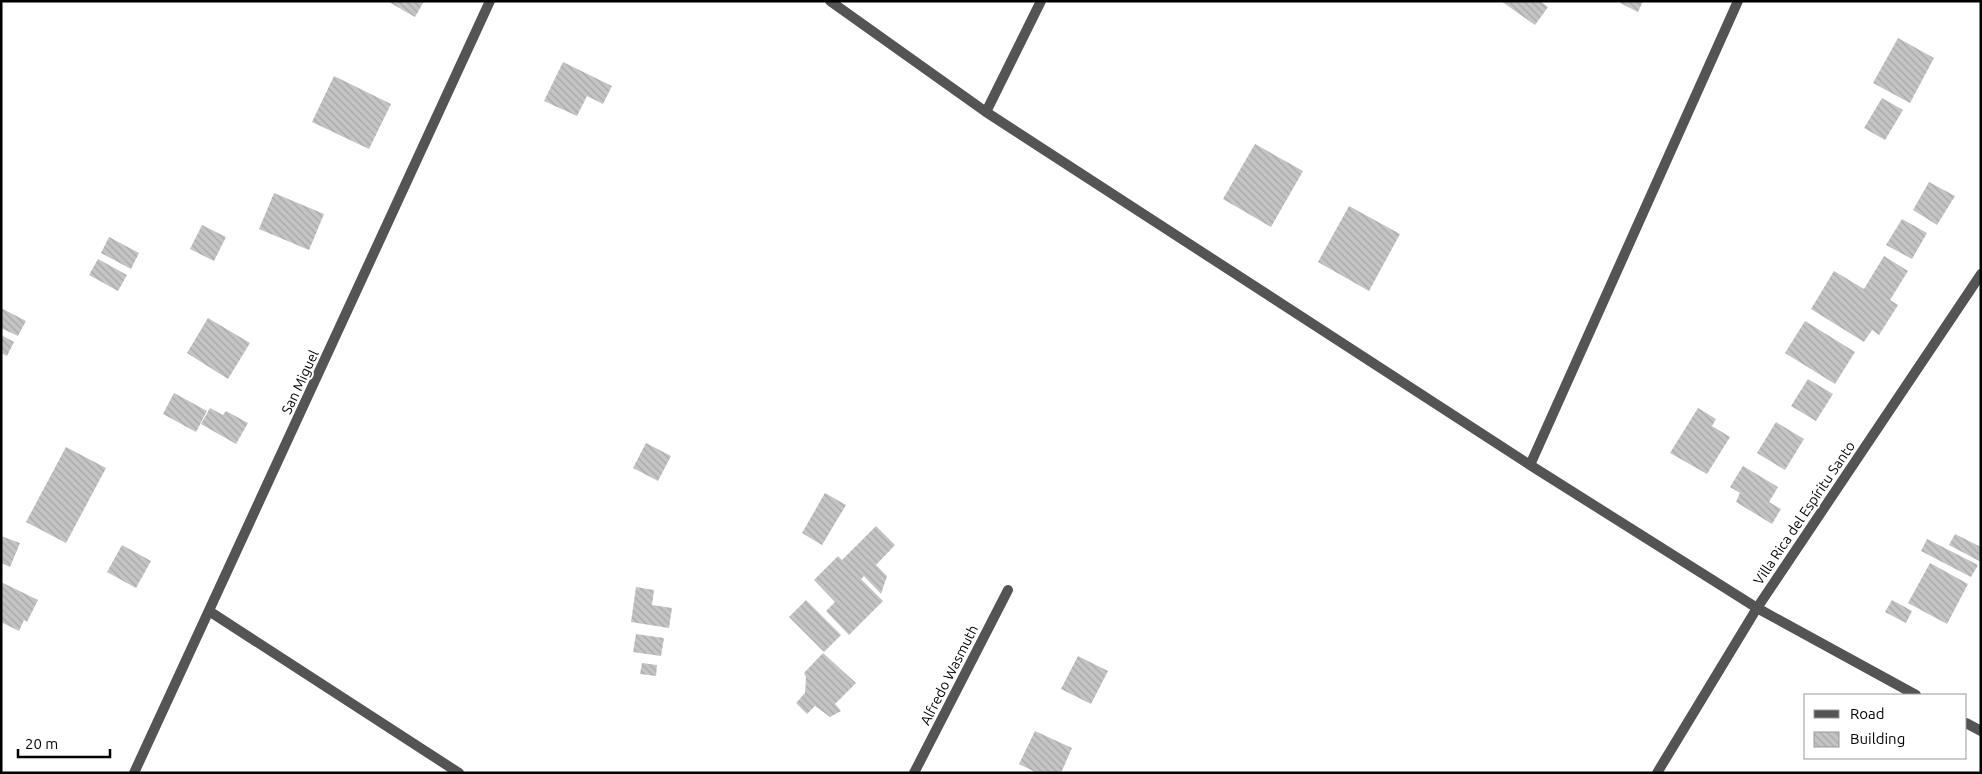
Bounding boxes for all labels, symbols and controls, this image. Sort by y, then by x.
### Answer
street label: San Miguel [278,347,322,417]
street label: Villa Rica del Espíritu Santo [1750,438,1858,588]
street label: Alfredo Wasmuth [917,622,981,728]
legend [1804,694,1967,759]
text: Road [1850,705,1885,722]
scale bar [18,726,110,758]
text: Building [1850,730,1905,747]
text: 20 m [25,735,58,752]

